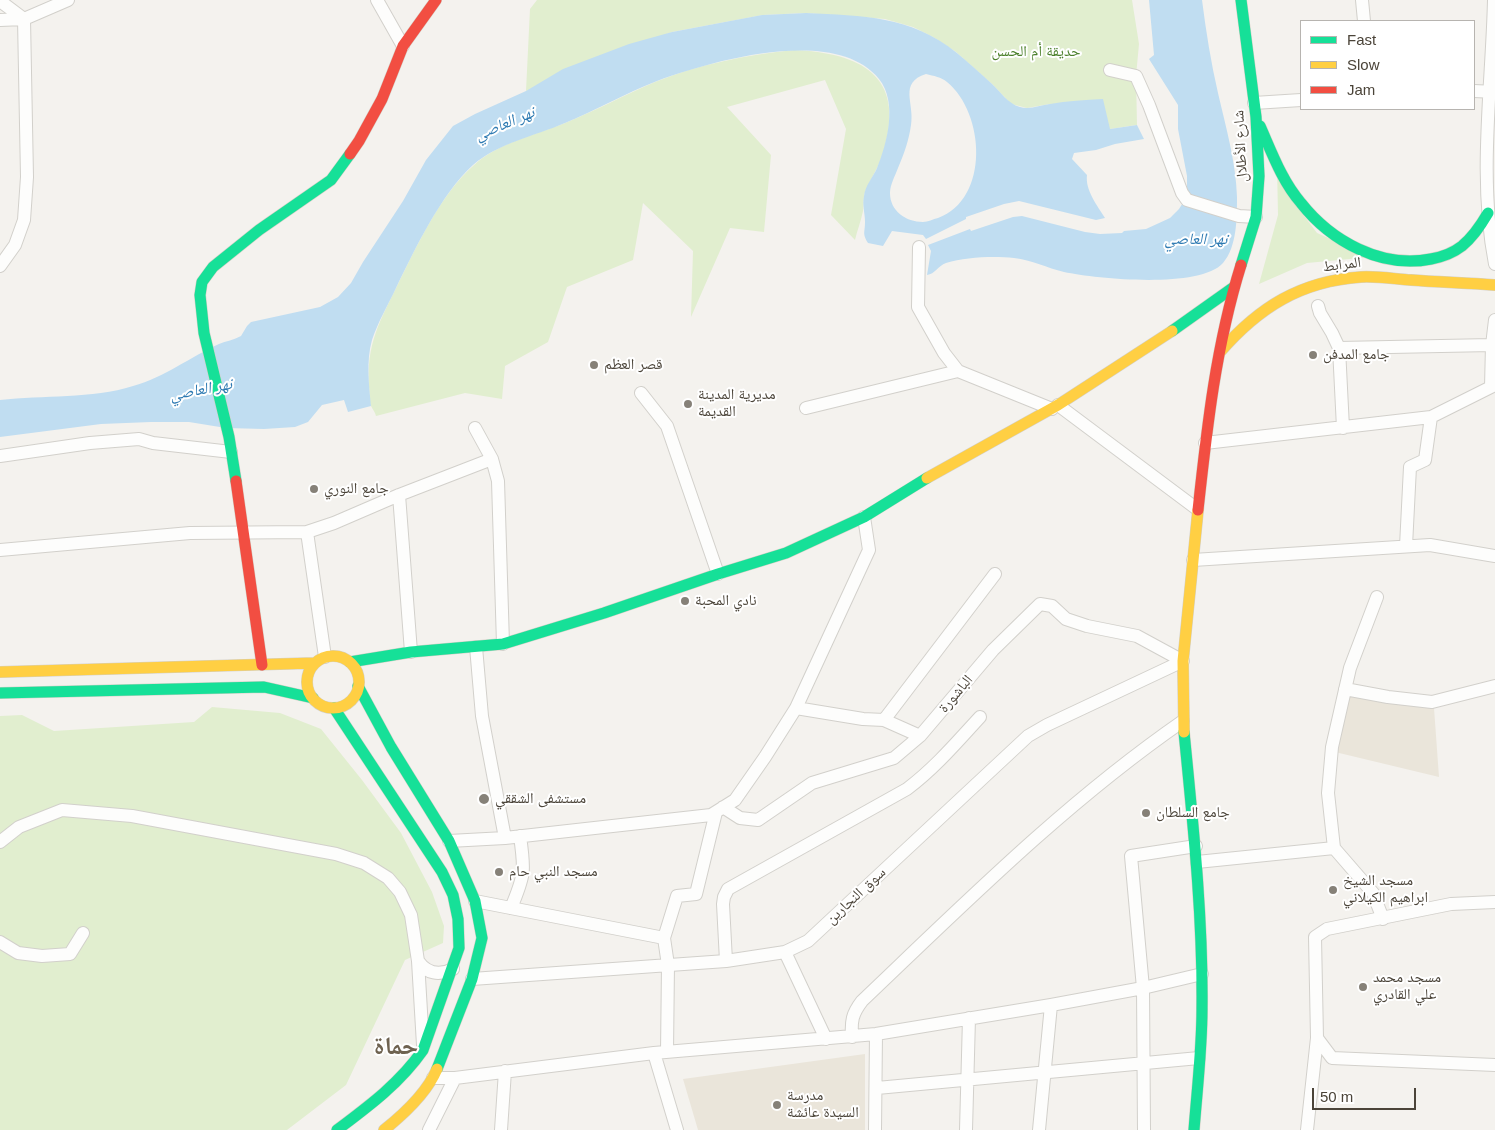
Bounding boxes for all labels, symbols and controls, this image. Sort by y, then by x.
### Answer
legend [1300,20,1475,110]
text: Fast [1347,31,1376,48]
park label: حديقة أم الحسن [991,43,1081,61]
text: Slow [1347,56,1380,73]
text: Jam [1347,81,1375,98]
water label: نهر العاصي [472,103,538,145]
street label: شارع الأطلال [1230,110,1252,182]
water label: نهر العاصي [1165,230,1227,250]
street label: المرابط [1322,254,1362,276]
place label: جامع المدفن [1323,346,1390,364]
marker: جامع المدفن [1307,349,1319,361]
place label: قصر العظم [604,356,663,374]
marker: قصر العظم [588,359,600,371]
water label: نهر العاصي [168,375,234,405]
place label: مديرية المدينة القديمة [698,386,776,421]
marker: مديرية المدينة القديمة [682,398,694,410]
place label: جامع النوري [324,480,389,498]
marker: جامع النوري [308,483,320,495]
place label: نادي المحبة [695,592,757,610]
marker: نادي المحبة [679,595,691,607]
street label: الباشورة [935,671,977,717]
place label: مستشفى الشققي [495,790,586,808]
marker: مستشفى الشققي [477,792,491,806]
place label: جامع السلطان [1156,804,1230,822]
marker: جامع السلطان [1140,807,1152,819]
place label: مسجد النبي حام [509,863,598,881]
street label: سوق النجارين [822,864,890,928]
marker: مسجد النبي حام [493,866,505,878]
place label: مسجد الشيخ ابراهيم الكيلاني [1343,872,1428,907]
marker: مسجد الشيخ ابراهيم الكيلاني [1327,884,1339,896]
place label: مسجد محمد علي القادري [1373,969,1441,1004]
marker: مسجد محمد علي القادري [1357,981,1369,993]
district label: حماة [374,1032,418,1062]
scale bar [1315,1078,1419,1110]
place label: مدرسة السيدة عائشة [787,1087,859,1122]
text: 50 m [1320,1088,1353,1105]
marker: مدرسة السيدة عائشة [771,1099,783,1111]

